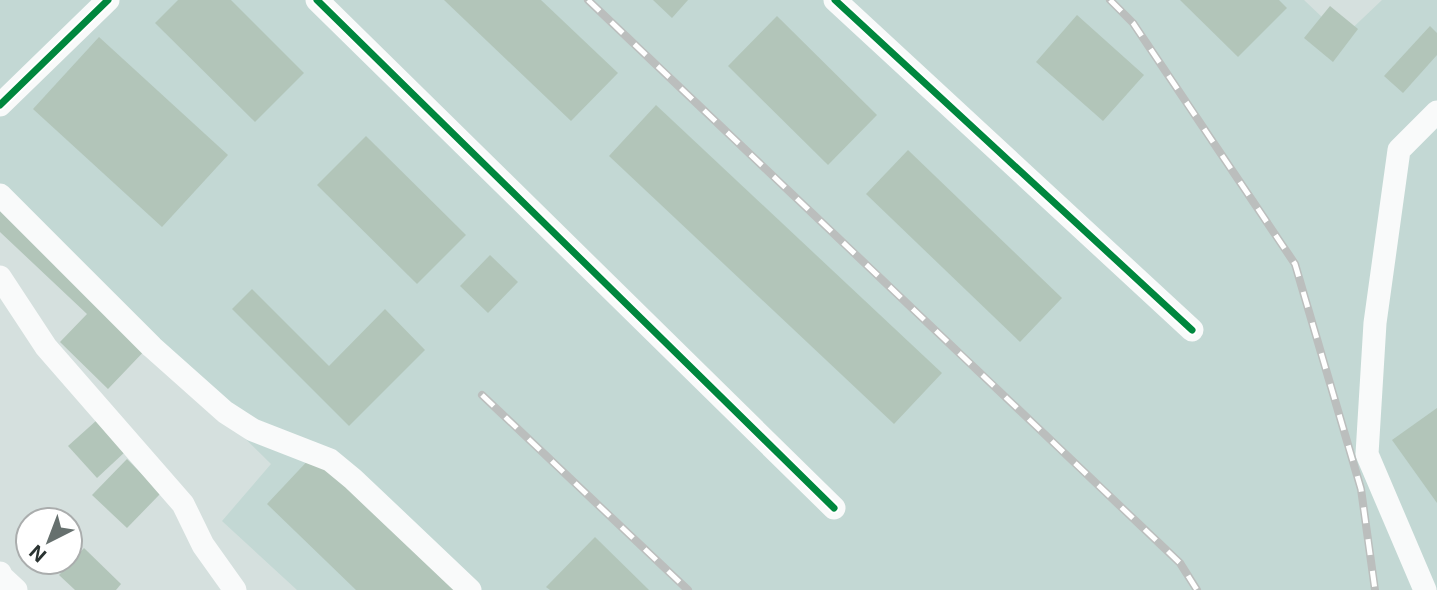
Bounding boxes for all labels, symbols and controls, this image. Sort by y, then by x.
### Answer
north arrow [14,506,84,576]
text: N [25,540,51,567]

